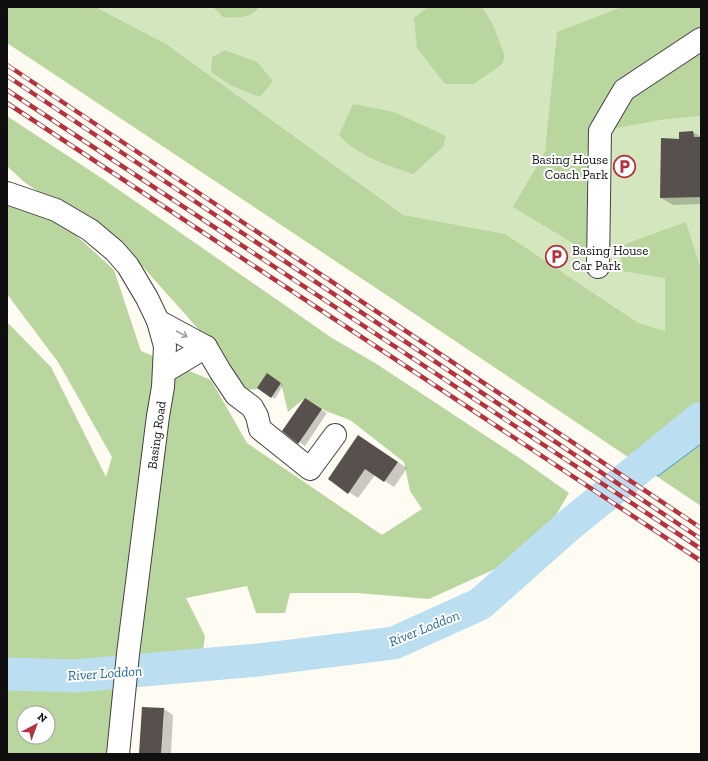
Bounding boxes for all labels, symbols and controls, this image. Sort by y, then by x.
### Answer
place label: Basing House Coach Park [532,152,608,182]
parking icon: Basing House Coach Park [611,153,637,179]
place label: Basing House Car Park [572,243,648,273]
parking icon: Basing House Car Park [543,244,569,270]
one-way arrow [176,330,188,338]
street label: Basing Road [144,400,169,470]
water label: River Loddon [386,607,462,650]
water label: River Loddon [67,662,143,685]
north arrow [16,705,56,745]
text: N [35,710,50,726]

